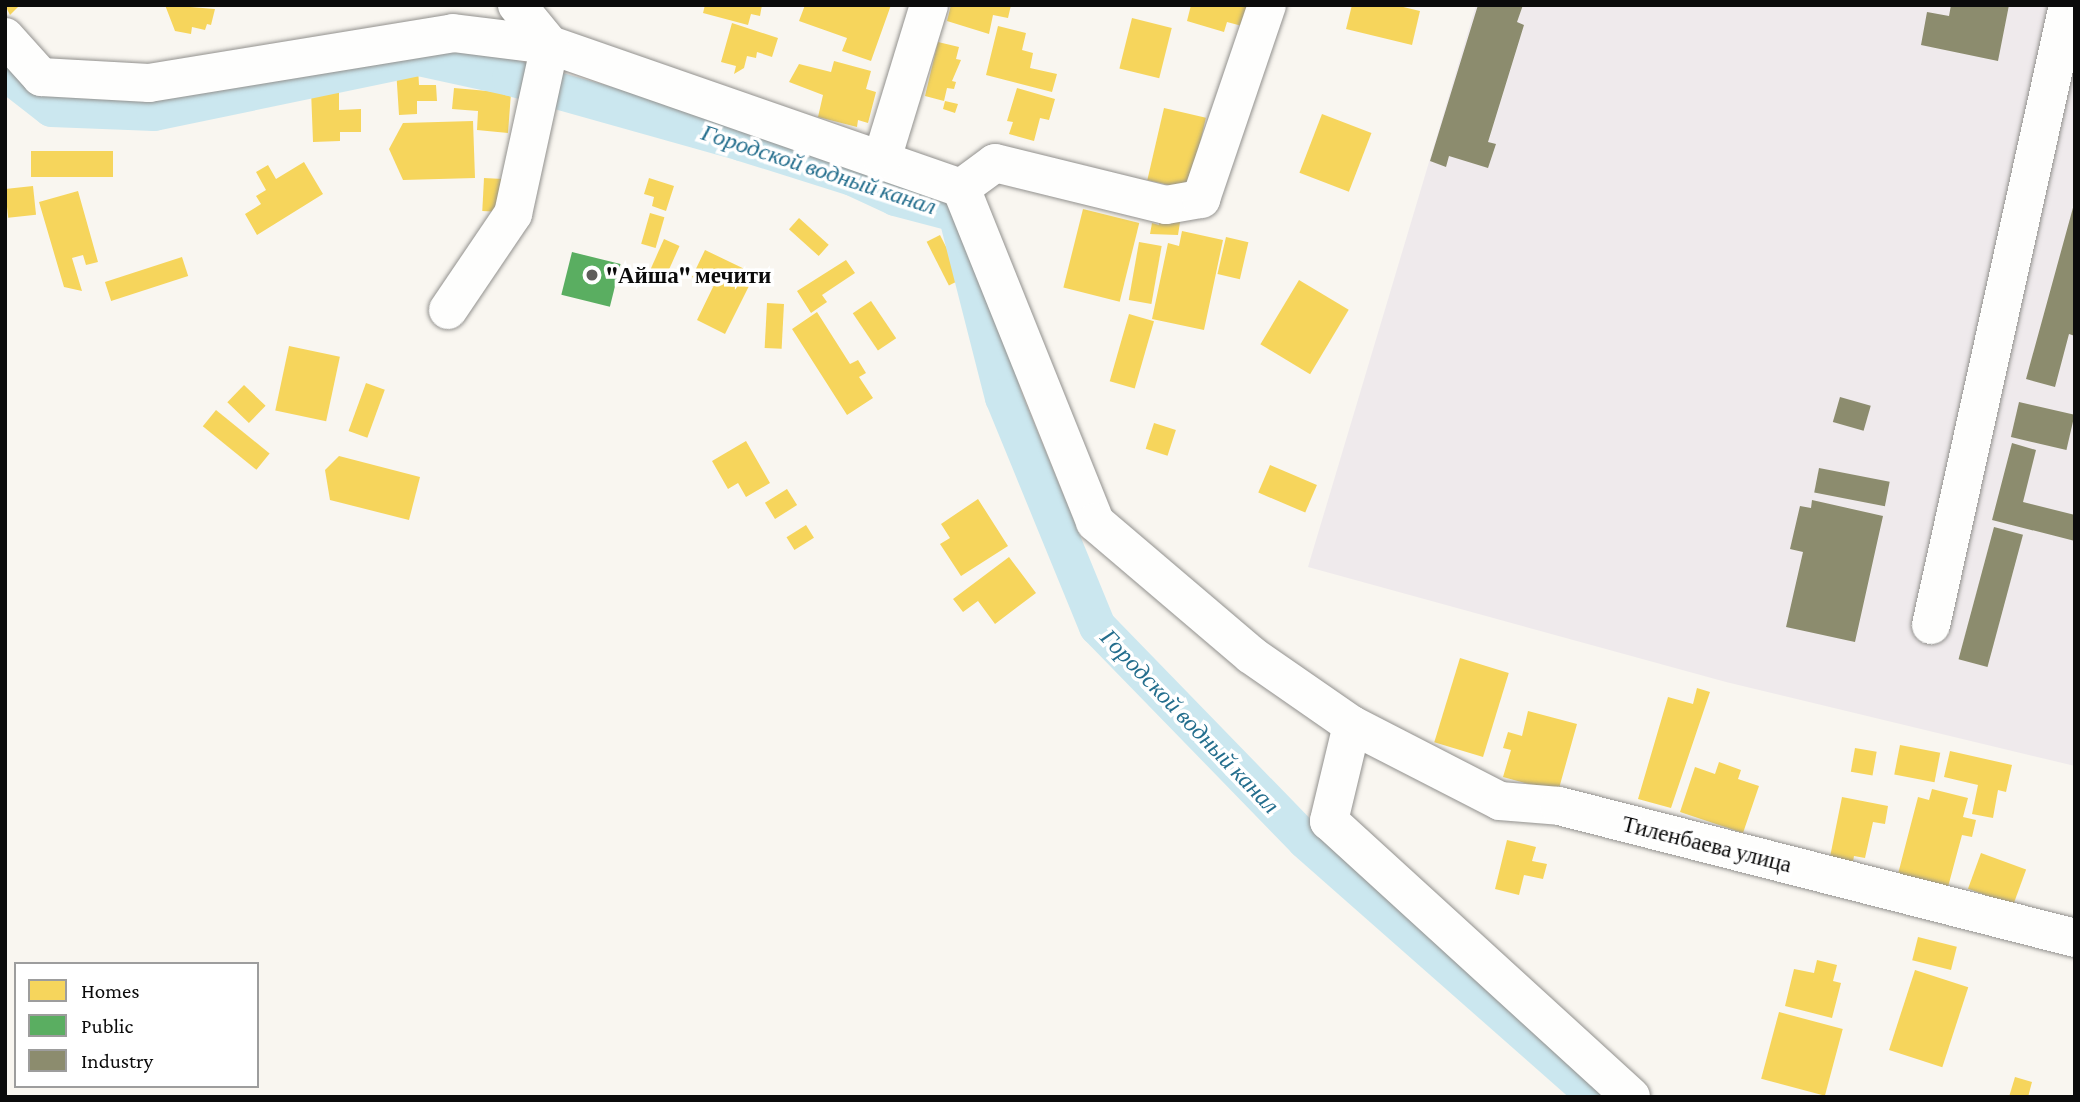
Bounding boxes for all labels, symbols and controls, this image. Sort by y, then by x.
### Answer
water label: Городской водный канал [698,117,940,221]
place label: "Айша" мечити [606,261,771,289]
marker: "Айша" мечити [584,267,600,283]
water label: Городской водный канал [1094,623,1286,819]
street label: Тиленбаева улица [1619,810,1795,878]
legend [14,962,259,1088]
text: Homes [81,979,140,1003]
text: Public [81,1014,133,1038]
text: Industry [81,1049,153,1073]

